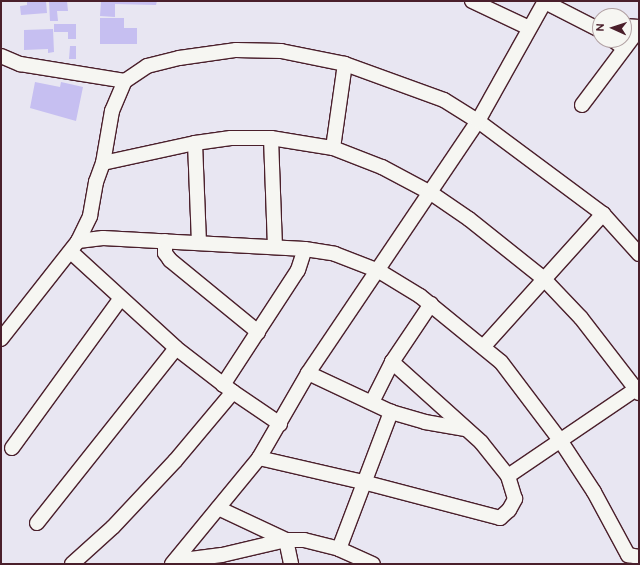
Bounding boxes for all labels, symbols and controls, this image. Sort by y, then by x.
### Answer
north arrow [592,8,632,48]
text: N [594,23,607,32]

